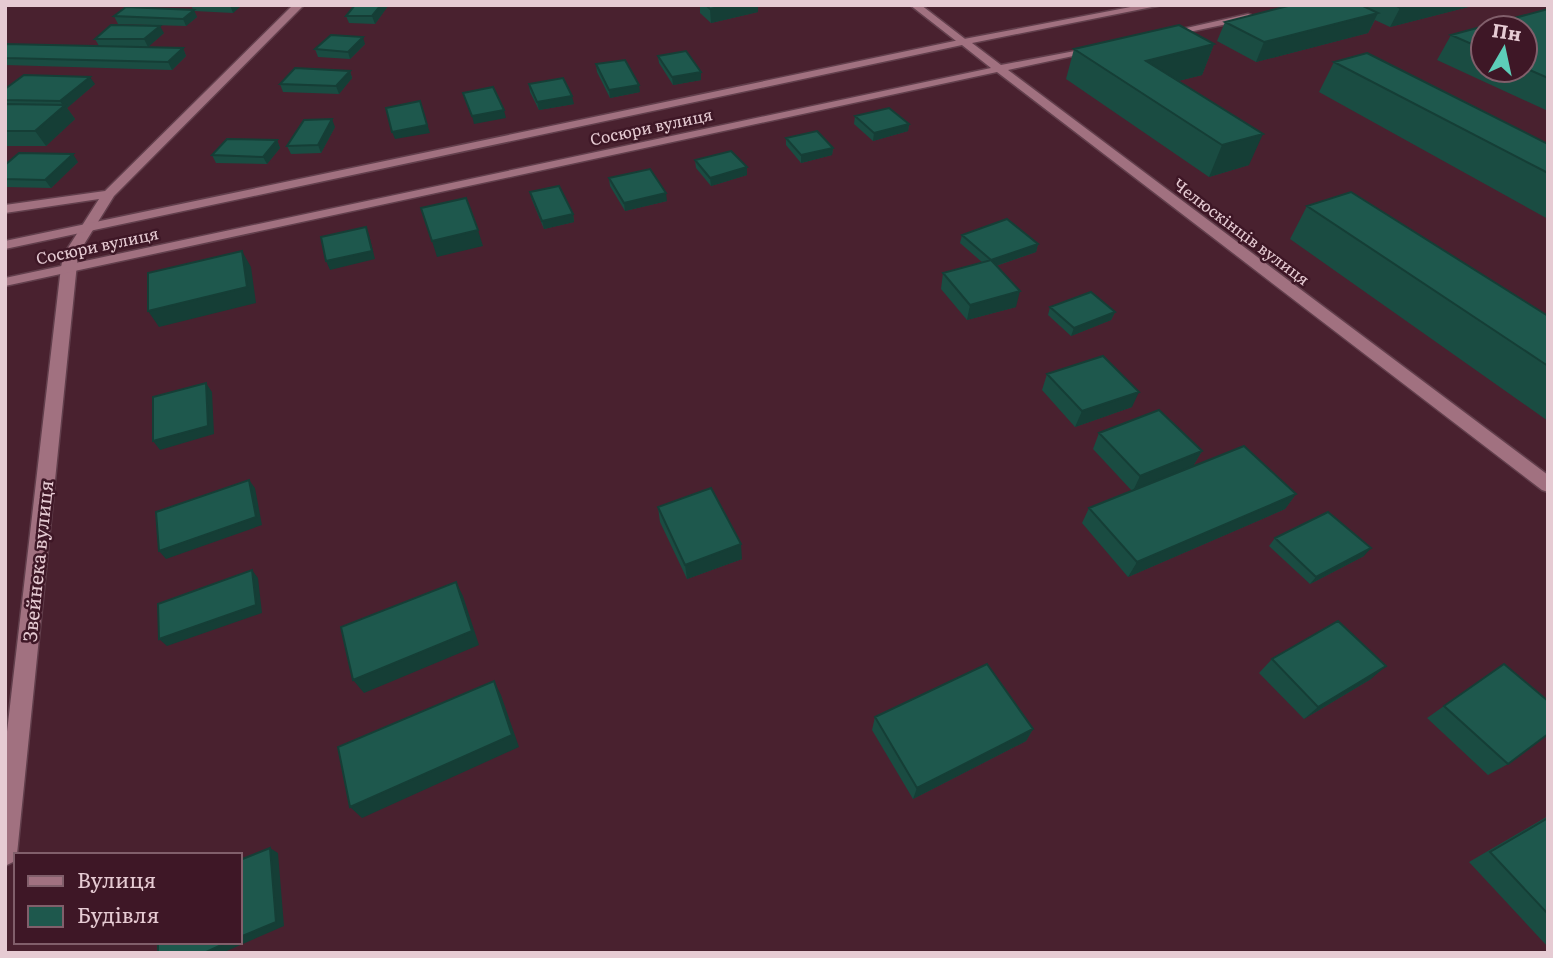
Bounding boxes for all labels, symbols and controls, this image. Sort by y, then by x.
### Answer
north arrow [1469,14,1539,84]
text: Пн [1490,15,1524,47]
street label: Сосюри вулиця [587,101,715,151]
street label: Челюскінців вулиця [1169,172,1315,290]
street label: Сосюри вулиця [33,220,161,270]
street label: Звейнека вулиця [15,479,59,643]
legend [14,853,242,944]
text: Вулиця [77,863,156,894]
text: Будівля [77,898,159,929]

